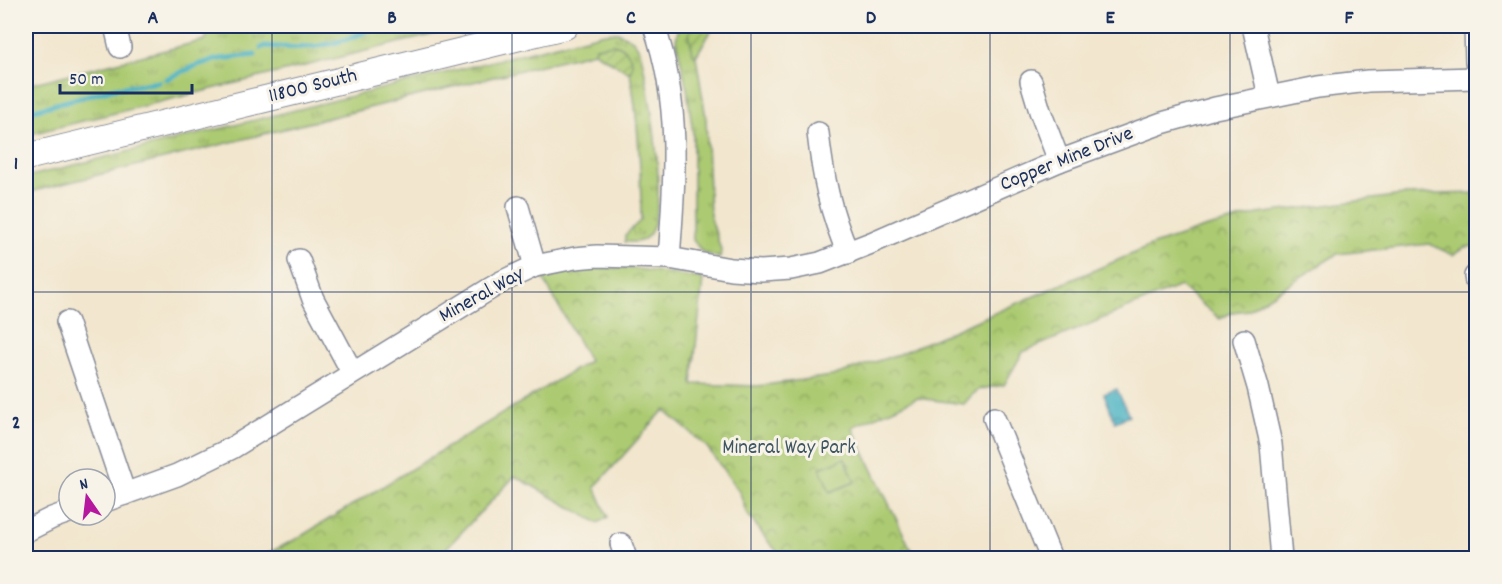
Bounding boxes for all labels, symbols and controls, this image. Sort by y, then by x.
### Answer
text: A [148,5,159,33]
text: B [387,5,397,33]
text: C [626,5,636,33]
text: D [866,5,877,33]
text: E [1105,5,1115,33]
text: F [1345,5,1355,33]
scale bar [60,57,192,95]
street label: 11800 South [266,62,360,112]
text: 50 m [69,68,104,93]
street label: Copper Mine Drive [996,120,1138,200]
text: 1 [14,151,18,179]
street label: Mineral Way [434,260,530,332]
text: 2 [12,410,20,438]
park label: Mineral Way Park [722,434,856,464]
north arrow [57,467,117,527]
text: N [77,473,91,497]

